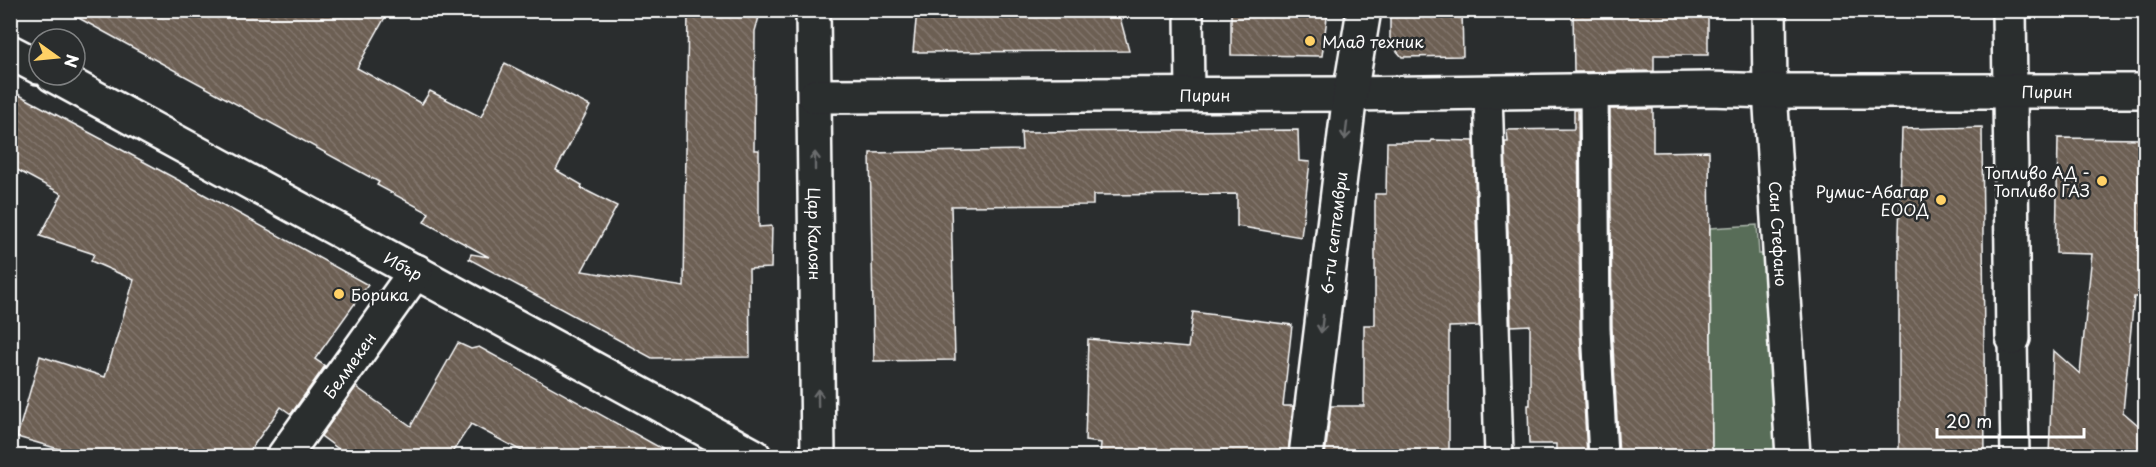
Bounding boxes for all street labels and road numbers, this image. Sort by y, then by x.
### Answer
street label: Пирин [2021,79,2072,103]
street label: Пирин [1179,82,1231,107]
street label: 6-ти септември [1314,170,1352,295]
street label: Сан Стефано [1764,180,1794,287]
street label: Цар Калоян [803,187,828,281]
street label: Ибър [380,245,427,286]
street label: Белмекен [317,327,381,403]

